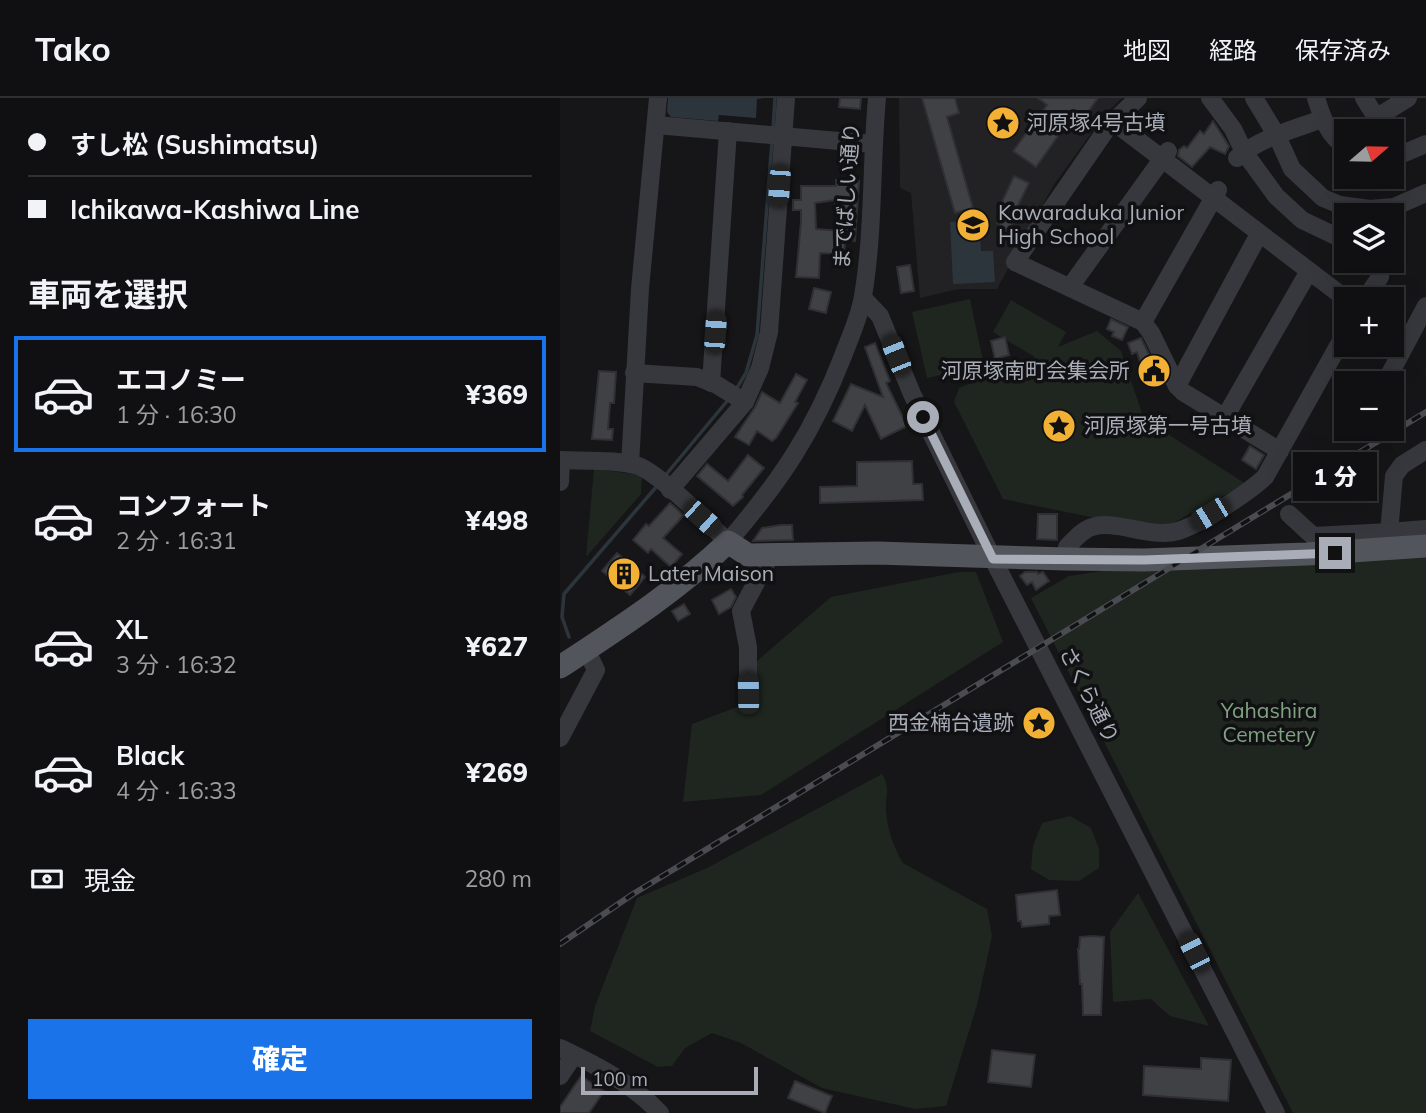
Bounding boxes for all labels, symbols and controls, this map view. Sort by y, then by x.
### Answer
text: Tako [35,28,111,69]
text: 地図 [1123,35,1171,65]
text: 経路 [1209,35,1257,65]
text: 保存済み [1295,35,1391,65]
place icon: 河原塚4号古墳 [984,104,1022,142]
place label: 河原塚4号古墳 [1027,109,1166,135]
north arrow [1334,119,1404,189]
map controls [1334,119,1404,441]
street label: までばしい通り [828,122,864,270]
text: すし松 (Sushimatsu) [70,128,319,161]
car [768,164,791,208]
text: Ichikawa-Kashiwa Line [70,193,360,226]
place label: Kawaraduka Junior High School [998,199,1184,249]
button: layers [1334,203,1404,273]
school or university icon: Kawaraduka Junior High School [954,206,992,244]
text: 車両を選択 [28,274,188,314]
button: + [1334,287,1404,357]
car [704,310,727,354]
car [879,332,914,378]
public building icon: 河原塚南町会集会所 [1135,352,1173,390]
place label: 河原塚南町会集会所 [941,357,1130,383]
icon: car [32,363,95,426]
text: エコノミー [116,363,246,396]
button: − [1334,371,1404,441]
text: ¥369 [466,378,528,411]
text: 1 分 · 16:30 [116,400,237,429]
route start [907,401,939,433]
place icon: 河原塚第一号古墳 [1040,407,1078,445]
place label: 河原塚第一号古墳 [1084,412,1252,438]
callout: 1 分 [1293,452,1377,500]
text: 1 分 [1313,462,1357,491]
icon: car [32,489,95,552]
text: コンフォート [116,489,271,522]
car [1187,494,1234,534]
car [680,496,725,540]
text: ¥498 [466,504,528,537]
text: 2 分 · 16:31 [116,526,237,555]
route end [1319,537,1351,569]
building icon: Later Maison [605,555,643,593]
place label: Later Maison [648,560,774,586]
text: XL [116,613,148,646]
icon: car [32,615,95,678]
text: ¥627 [466,630,528,663]
street label: さくら通り [1054,642,1125,747]
text: 3 分 · 16:32 [116,650,237,679]
car [738,672,759,714]
park label: Yahashira Cemetery [1220,697,1317,747]
place icon: 西金楠台遺跡 [1020,704,1058,742]
place label: 西金楠台遺跡 [888,709,1014,735]
text: Black [116,739,184,772]
icon: car [32,741,95,804]
text: ¥269 [466,756,528,789]
text: 4 分 · 16:33 [116,776,237,805]
icon: cash [28,860,66,898]
text: 現金 [84,864,136,897]
text: 280 m [464,864,532,893]
car [1176,929,1213,975]
button: 確定 [28,1019,532,1099]
scale bar [581,1064,758,1096]
text: 100 m [592,1067,648,1091]

